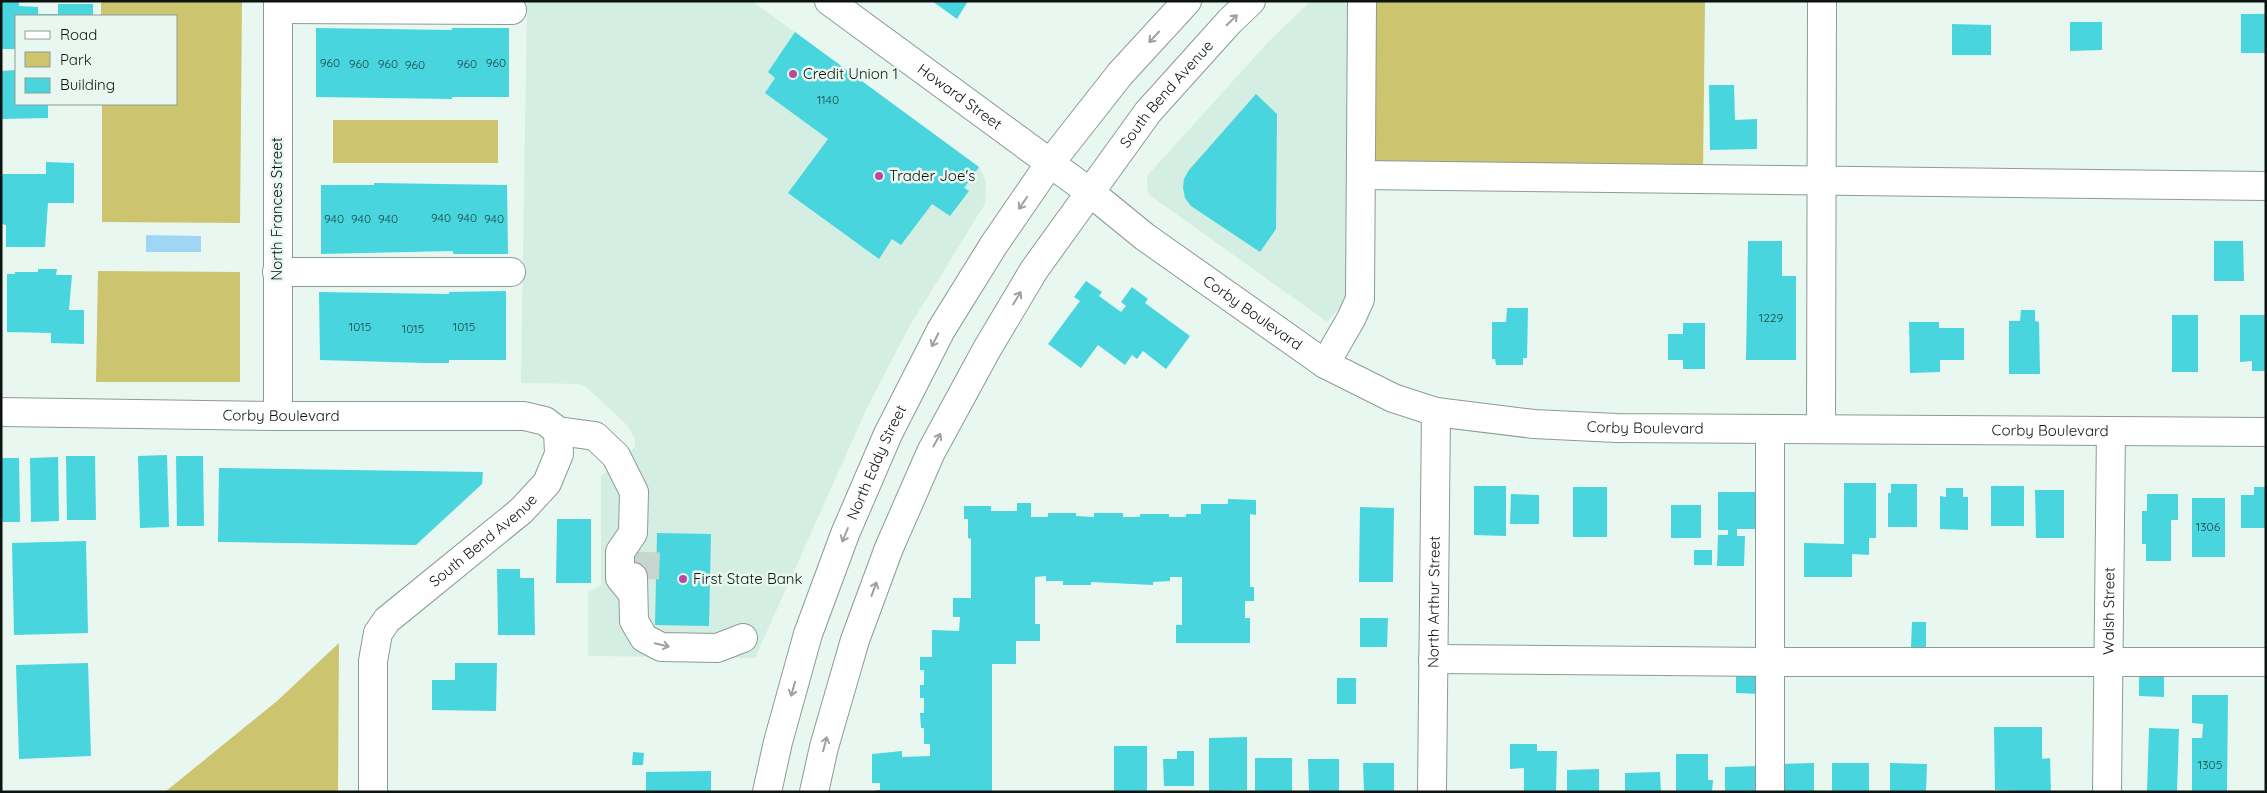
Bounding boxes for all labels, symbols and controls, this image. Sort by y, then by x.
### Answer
one-way arrow [1225,14,1237,26]
legend [15,15,178,105]
text: Road [60,25,97,44]
one-way arrow [1148,31,1160,43]
street label: South Bend Avenue [1115,36,1217,151]
text: Park [60,50,92,69]
house number: 960 [320,55,340,70]
house number: 960 [486,55,506,70]
house number: 960 [349,56,369,71]
house number: 960 [378,56,398,71]
house number: 960 [457,56,477,71]
house number: 960 [405,57,425,72]
street label: Howard Street [914,59,1006,134]
place label: Credit Union 1 [803,64,898,83]
marker: Credit Union 1 [787,68,799,80]
text: Building [60,75,115,94]
house number: 1140 [817,92,839,107]
street label: North Frances Street [267,137,286,281]
place label: Trader Joe's [889,166,975,185]
marker: Trader Joe's [873,170,885,182]
one-way arrow [1018,196,1028,210]
house number: 940 [431,210,451,225]
house number: 940 [457,210,477,225]
house number: 940 [324,211,344,226]
house number: 940 [351,211,371,226]
house number: 940 [378,211,398,226]
house number: 940 [484,211,504,226]
street label: Corby Boulevard [1199,271,1306,354]
one-way arrow [1013,292,1023,306]
house number: 1229 [1759,310,1784,325]
house number: 1015 [349,319,371,334]
house number: 1015 [453,319,475,334]
house number: 1015 [402,321,424,336]
one-way arrow [930,332,939,347]
street label: North Eddy Street [842,402,910,523]
street label: Corby Boulevard [222,405,339,425]
street label: Corby Boulevard [1586,417,1704,438]
street label: Corby Boulevard [1992,420,2109,440]
one-way arrow [932,432,942,447]
street label: South Bend Avenue [425,490,541,591]
house number: 1306 [2196,519,2221,534]
one-way arrow [840,527,849,542]
street label: North Arthur Street [1423,536,1444,668]
street label: Walsh Street [2099,567,2118,655]
place label: First State Bank [693,569,802,588]
marker: First State Bank [677,573,689,585]
one-way arrow [870,582,879,598]
one-way arrow [654,641,670,650]
one-way arrow [787,680,797,696]
one-way arrow [821,737,830,753]
house number: 1305 [2198,757,2222,772]

